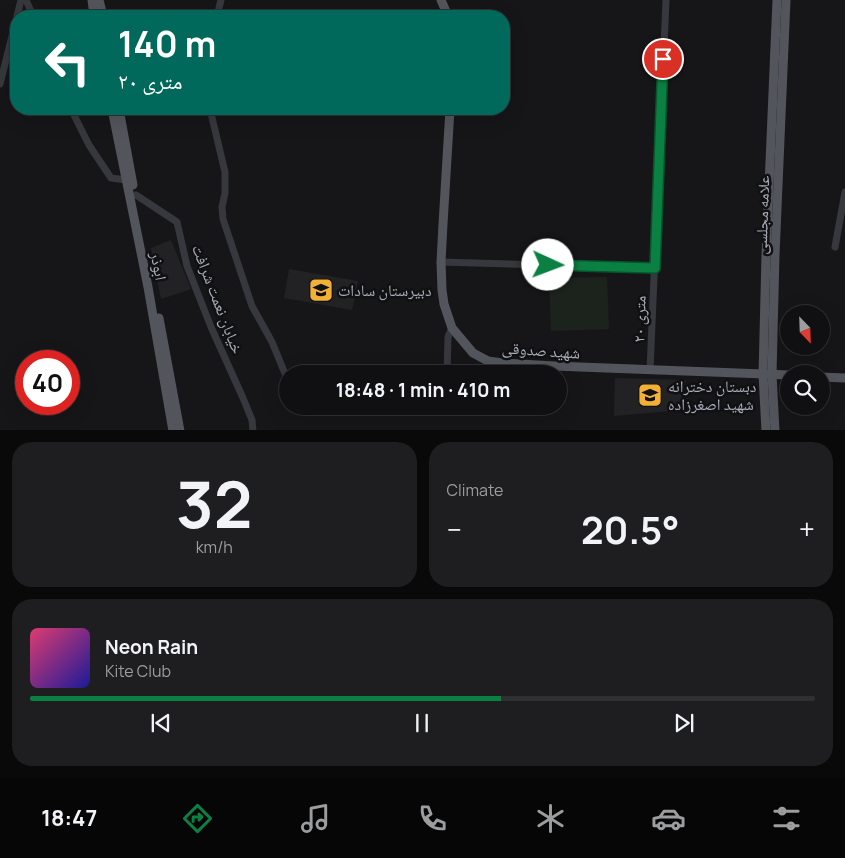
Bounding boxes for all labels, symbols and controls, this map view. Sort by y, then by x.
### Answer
text: 140 m [118,20,216,68]
icon: left [35,30,100,95]
pin [642,38,684,80]
icon: arrive [649,45,677,73]
text: ۲۰ متری [118,66,183,96]
street label: علامه مجلسی [750,175,774,255]
position arrow [521,238,573,290]
street label: خیابان نعمت شرافت [187,241,249,357]
street label: ابوذر [145,249,173,282]
school or university icon: دبیرستان سادات [308,277,334,303]
place label: دبیرستان سادات [338,279,432,301]
street label: ۲۰ متری [627,295,651,343]
north arrow [780,305,830,355]
map controls [780,305,830,415]
street label: شهید صدوقی [501,336,581,364]
speed limit sign: 40 [15,350,80,415]
button: search [780,365,830,415]
place label: دبستان دخترانه شهید اصغرزاده [668,375,756,415]
text: 18:48 · 1 min · 410 m [336,377,510,403]
school or university icon: دبستان دخترانه شهید اصغرزاده [637,382,663,408]
text: 32 [176,459,253,548]
text: Climate [447,479,503,501]
text: 20.5° [581,503,680,555]
text: − [447,510,462,548]
text: + [799,510,815,548]
text: km/h [196,536,233,558]
text: Neon Rain [105,634,198,660]
text: Kite Club [105,660,171,682]
icon: previous [147,709,175,737]
icon: pause [408,709,436,737]
icon: next [670,709,698,737]
icon: directions [180,801,215,836]
icon: music [298,801,333,836]
icon: phone [415,801,450,836]
icon: climate [533,801,568,836]
icon: car [651,801,686,836]
icon: filters [769,801,804,836]
text: 18:47 [41,803,97,833]

